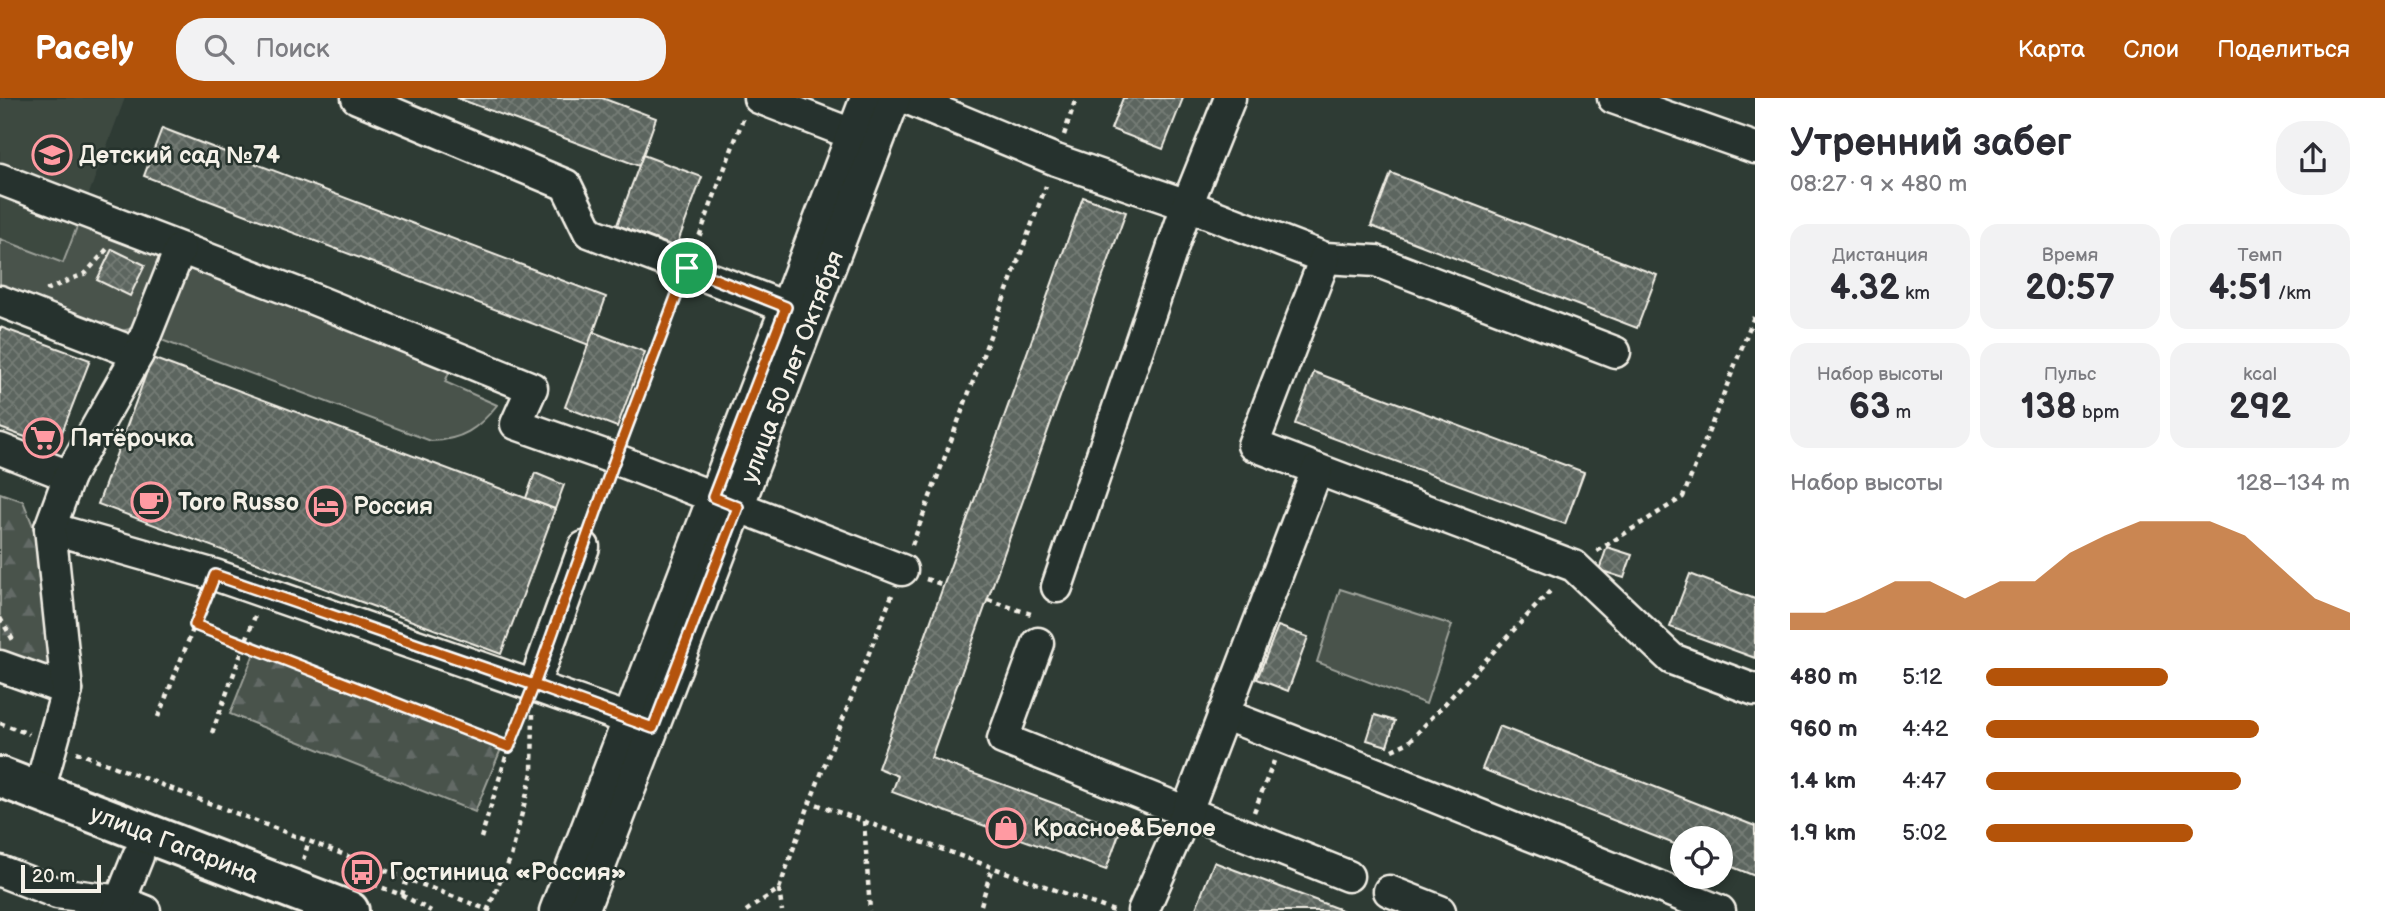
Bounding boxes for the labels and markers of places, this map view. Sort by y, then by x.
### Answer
school or university icon: Детский сад №74 [31,134,73,176]
place label: Детский сад №74 [79,141,280,170]
pin [657,238,717,298]
supermarket icon: Пятёрочка [22,417,64,459]
place label: Пятёрочка [70,424,195,453]
cafe icon: Toro Russo [130,481,172,523]
hotel icon: Россия [305,485,347,527]
place label: Toro Russo [178,488,299,517]
place label: Россия [353,492,433,521]
shop icon: Красное&Белое [985,807,1027,849]
place label: Красное&Белое [1033,814,1216,843]
bus stop icon: Гостиница «Россия» [341,851,383,893]
place label: Гостиница «Россия» [389,858,627,887]

